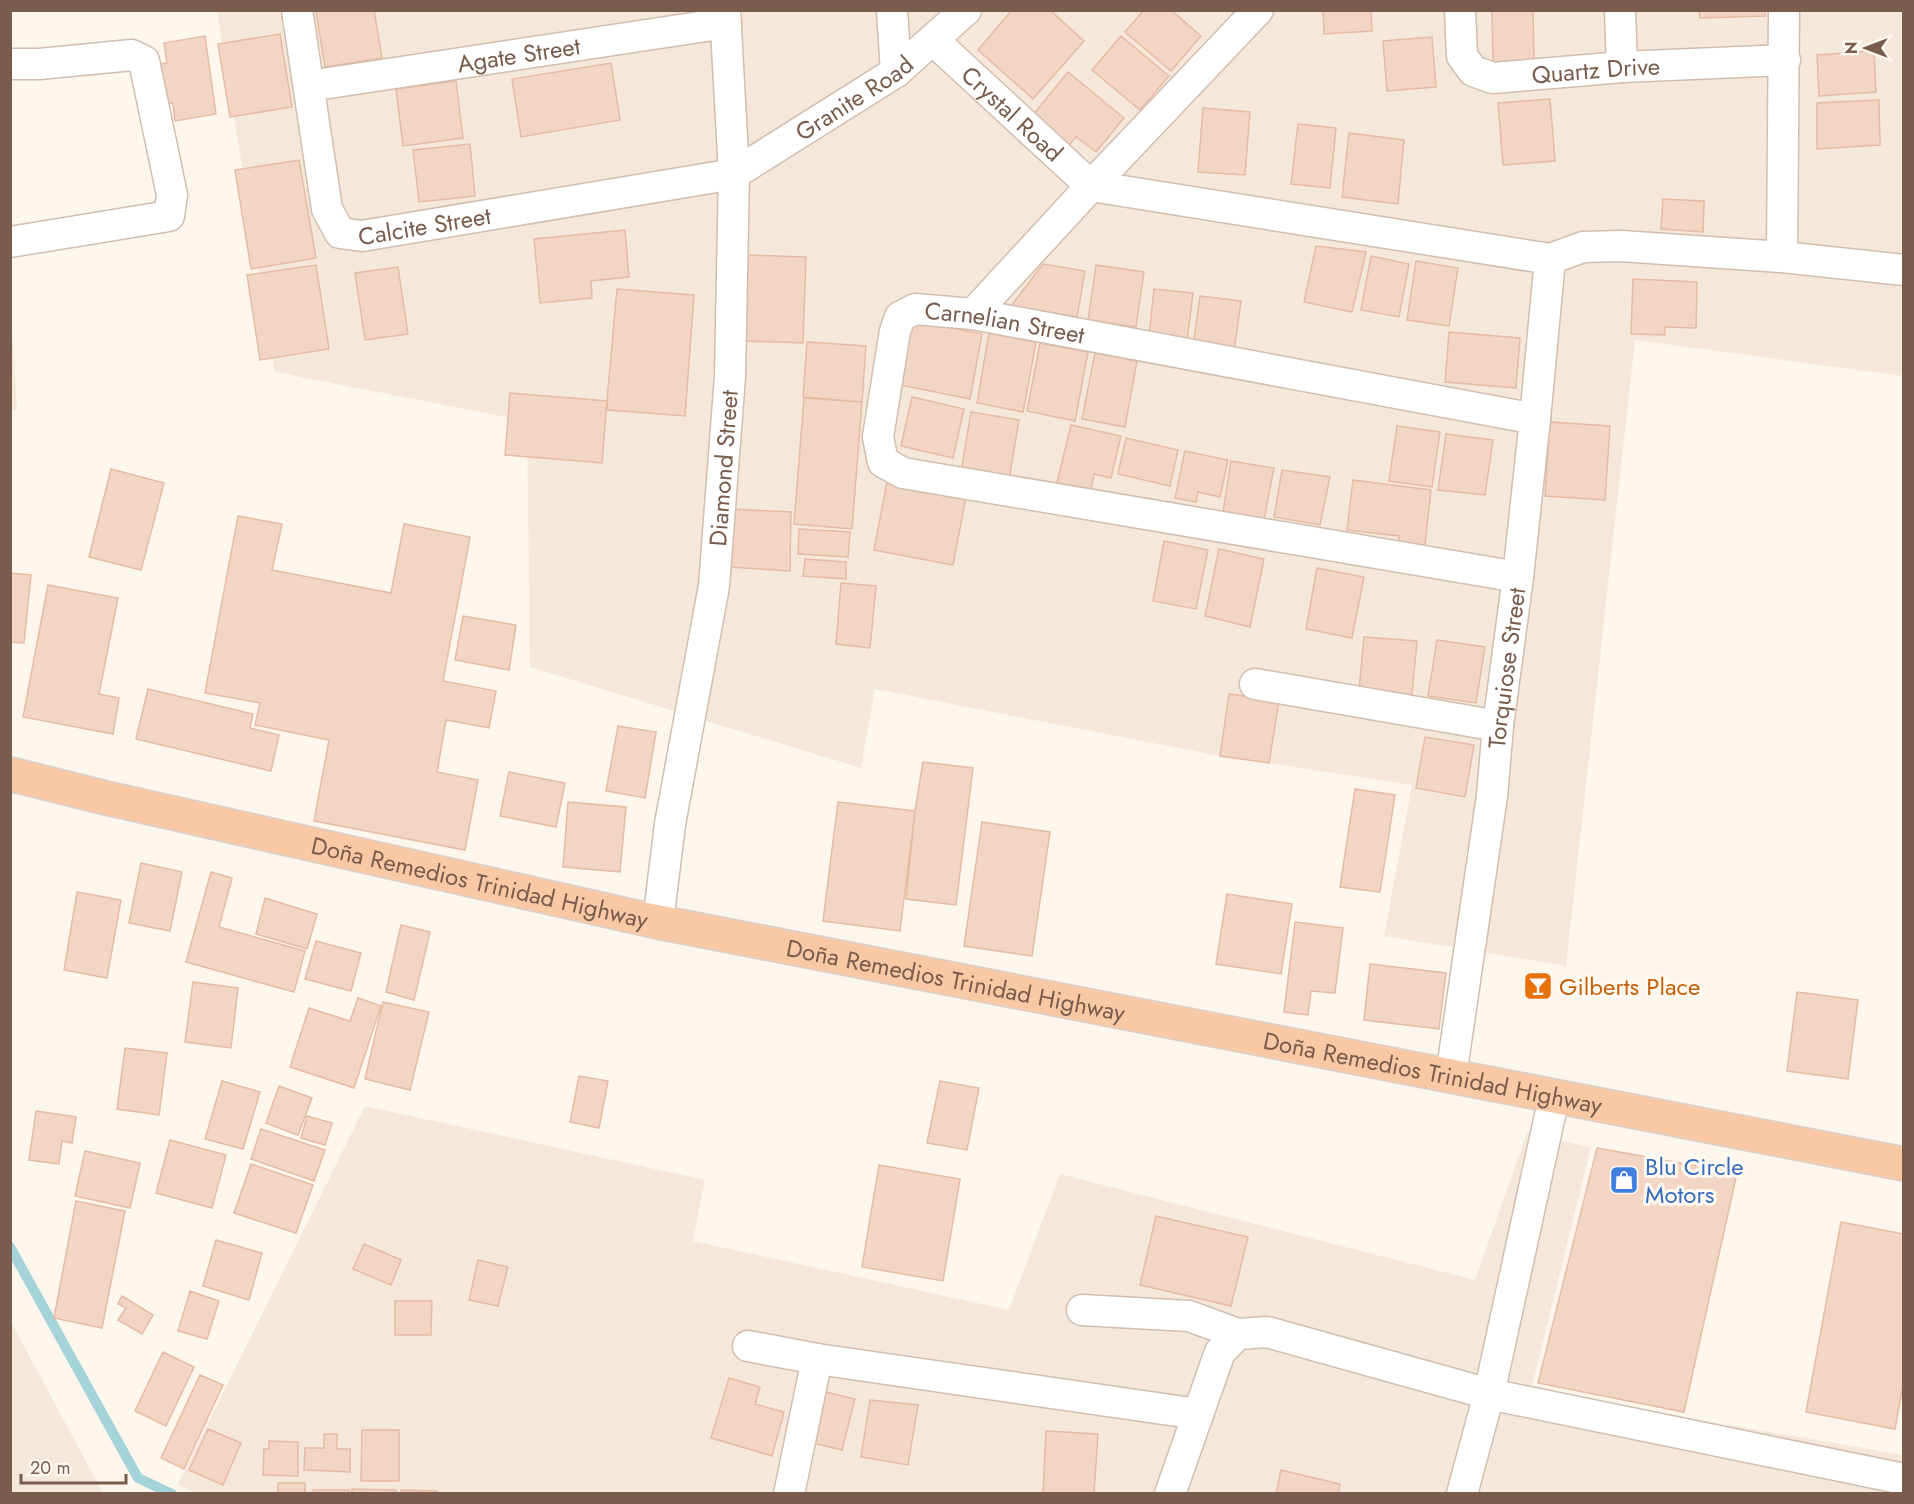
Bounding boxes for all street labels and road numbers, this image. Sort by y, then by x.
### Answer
street label: Agate Street [455,28,583,81]
street label: Granite Road [788,47,921,149]
street label: Quartz Drive [1530,48,1661,92]
street label: Crystal Road [954,57,1071,169]
street label: Calcite Street [355,197,494,254]
street label: Carnelian Street [923,292,1088,352]
street label: Diamond Street [700,388,746,548]
street label: Torquiose Street [1479,585,1534,750]
street label: Doña Remedios Trinidad Highway [308,827,652,937]
street label: Doña Remedios Trinidad Highway [783,930,1128,1030]
street label: Doña Remedios Trinidad Highway [1260,1022,1606,1123]

